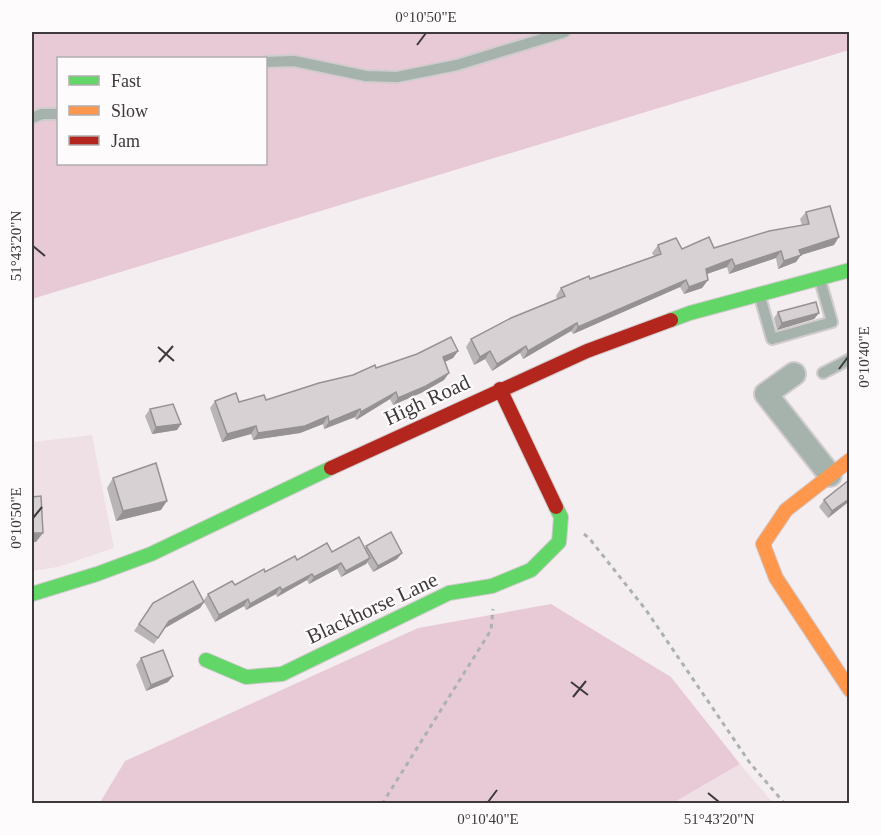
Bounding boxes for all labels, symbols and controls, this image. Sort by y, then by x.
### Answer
text: 0°10'50"E [395,9,457,25]
legend [57,57,267,165]
text: Fast [111,71,141,91]
text: Slow [111,101,148,121]
text: Jam [111,131,140,151]
text: 51°43'20"N [8,211,24,281]
text: 0°10'40"E [856,326,872,388]
street label: High Road [380,370,474,430]
text: 0°10'50"E [8,487,24,549]
street label: Blackhorse Lane [303,567,441,649]
text: 0°10'40"E [457,811,519,827]
text: 51°43'20"N [684,811,754,827]

